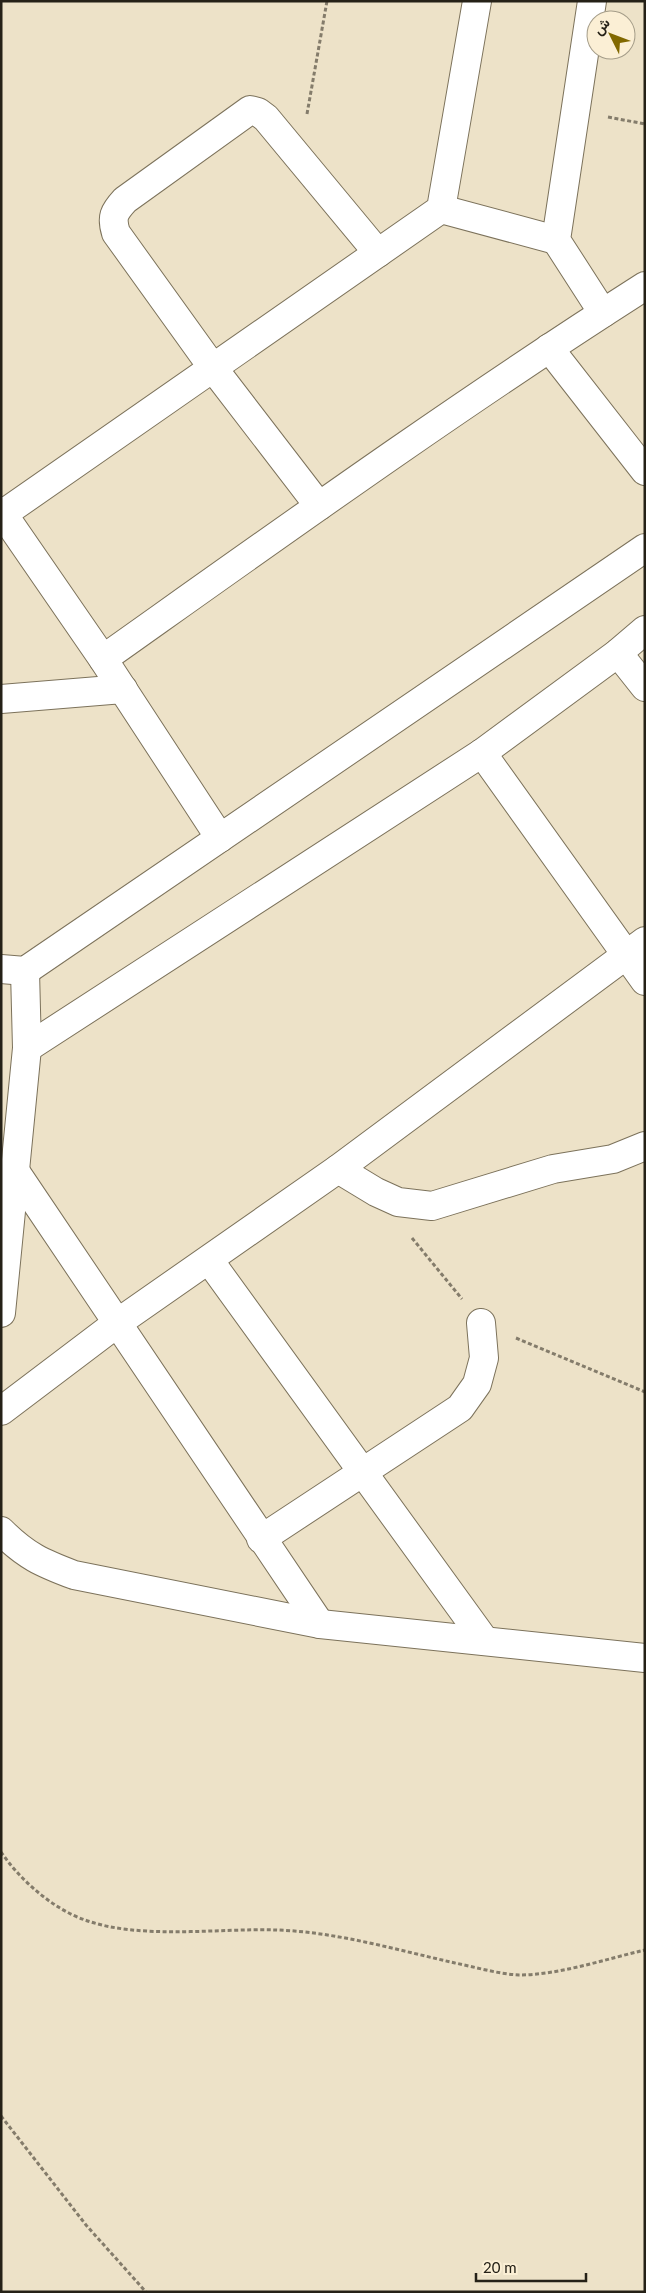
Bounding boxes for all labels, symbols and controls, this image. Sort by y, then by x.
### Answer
north arrow [586,10,636,60]
text: ش [589,14,614,39]
scale bar [476,2250,586,2282]
text: 20 m [483,2258,517,2276]

